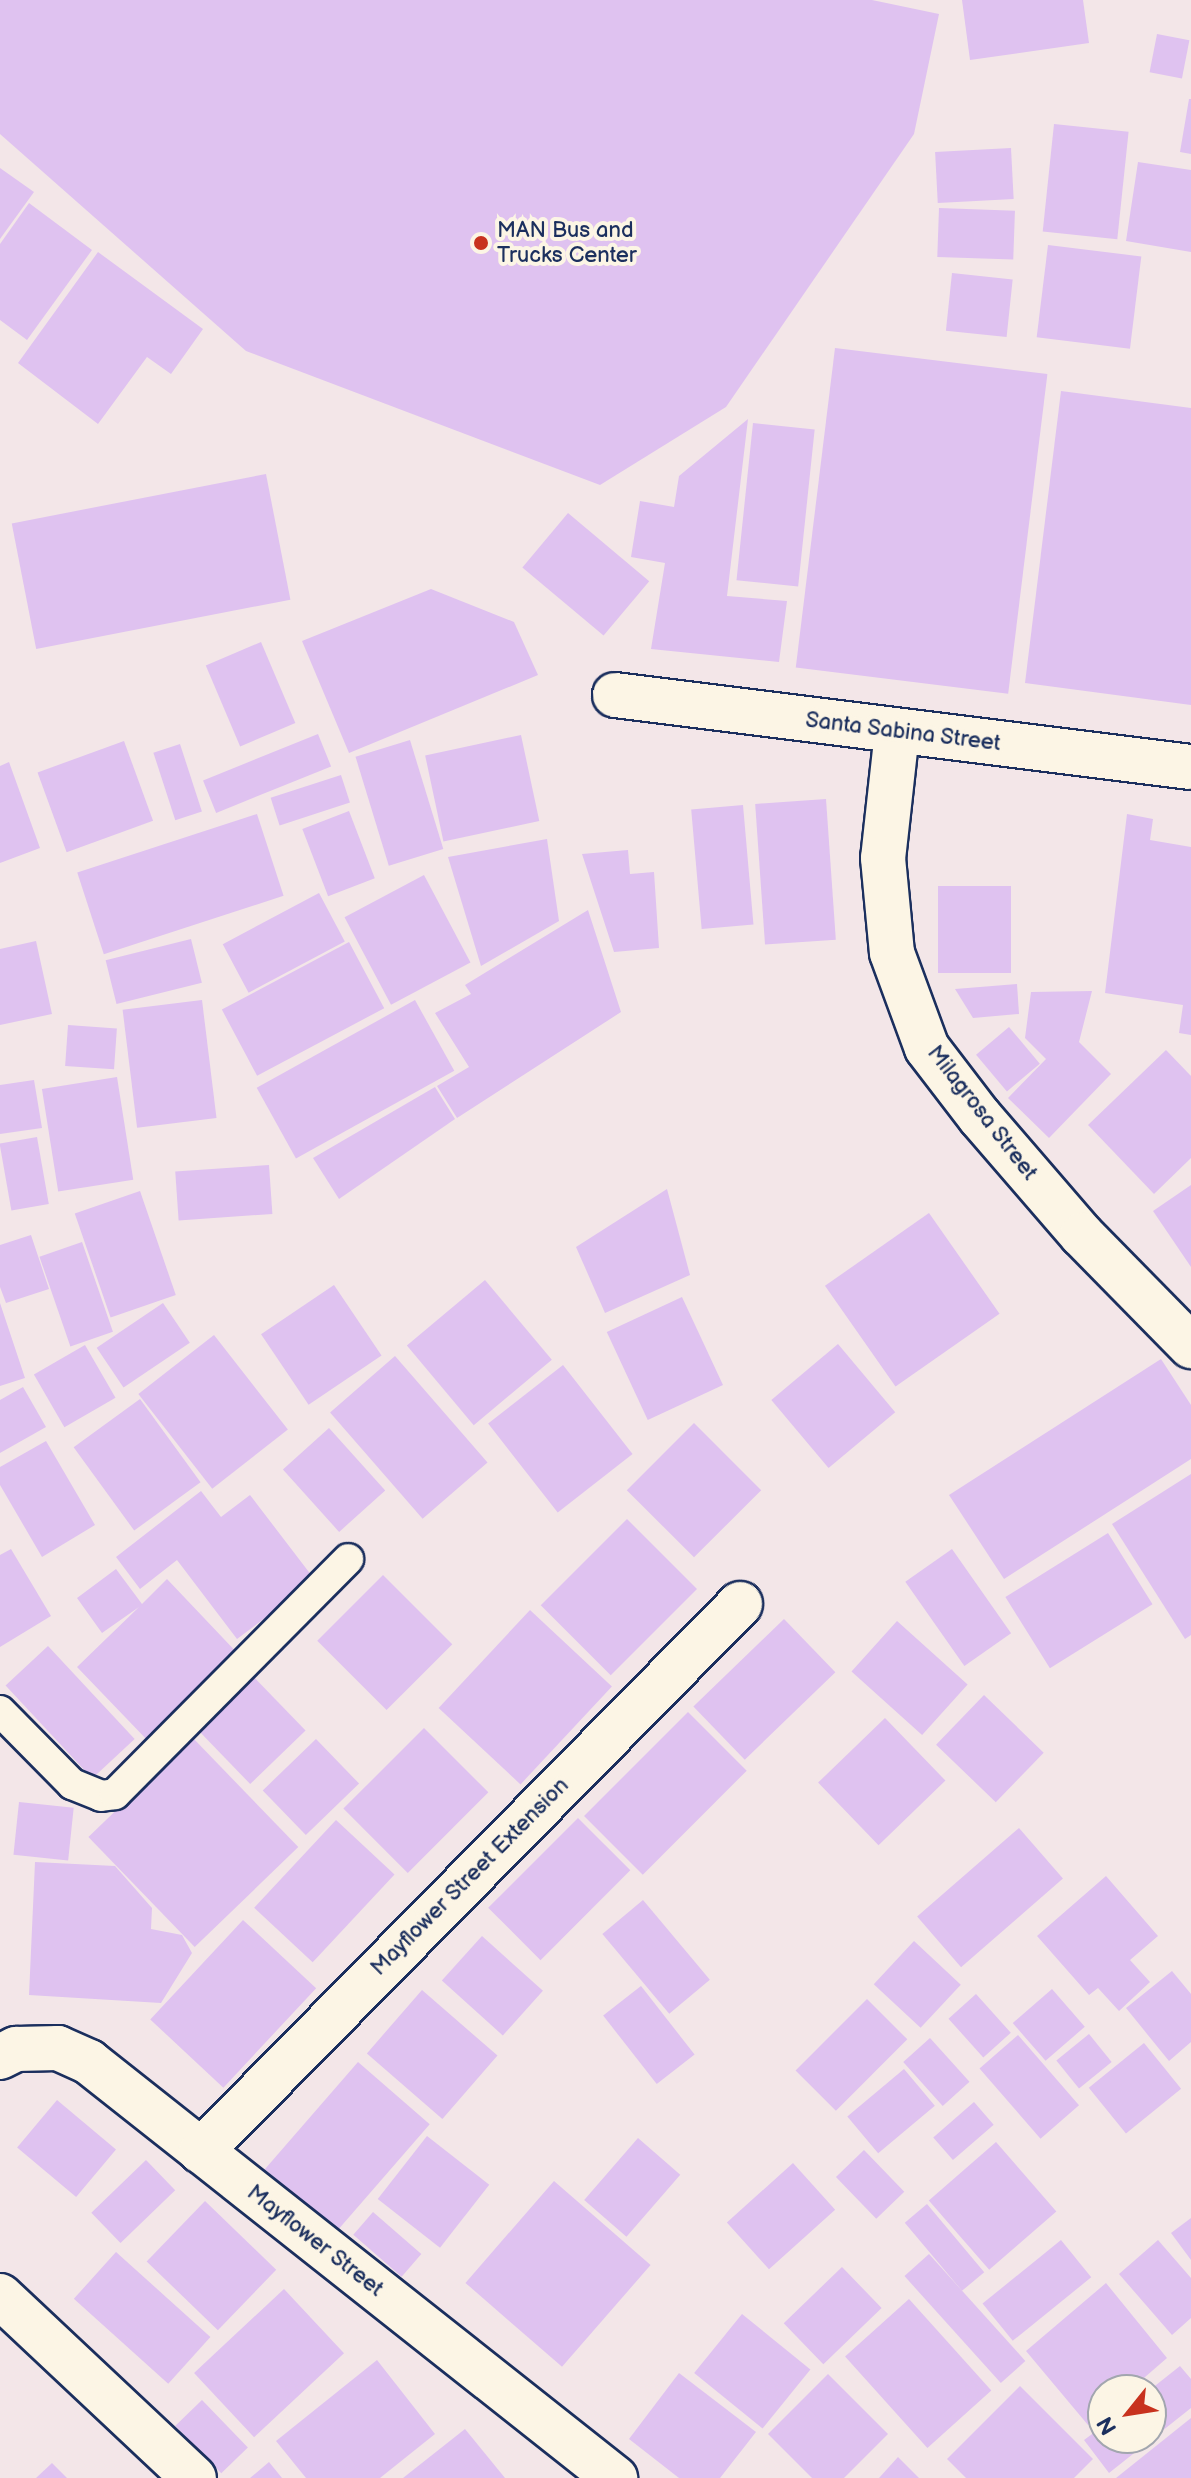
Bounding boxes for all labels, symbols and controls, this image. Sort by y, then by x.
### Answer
place label: MAN Bus and Trucks Center [497,217,637,268]
marker: MAN Bus and Trucks Center [472,234,490,252]
street label: Santa Sabina Street [804,707,1002,757]
street label: Milagrosa Street [921,1040,1043,1186]
street label: Mayflower Street Extension [365,1772,575,1982]
street label: Mayflower Street [241,2179,389,2303]
north arrow [1087,2374,1167,2454]
text: N [1092,2411,1123,2439]

